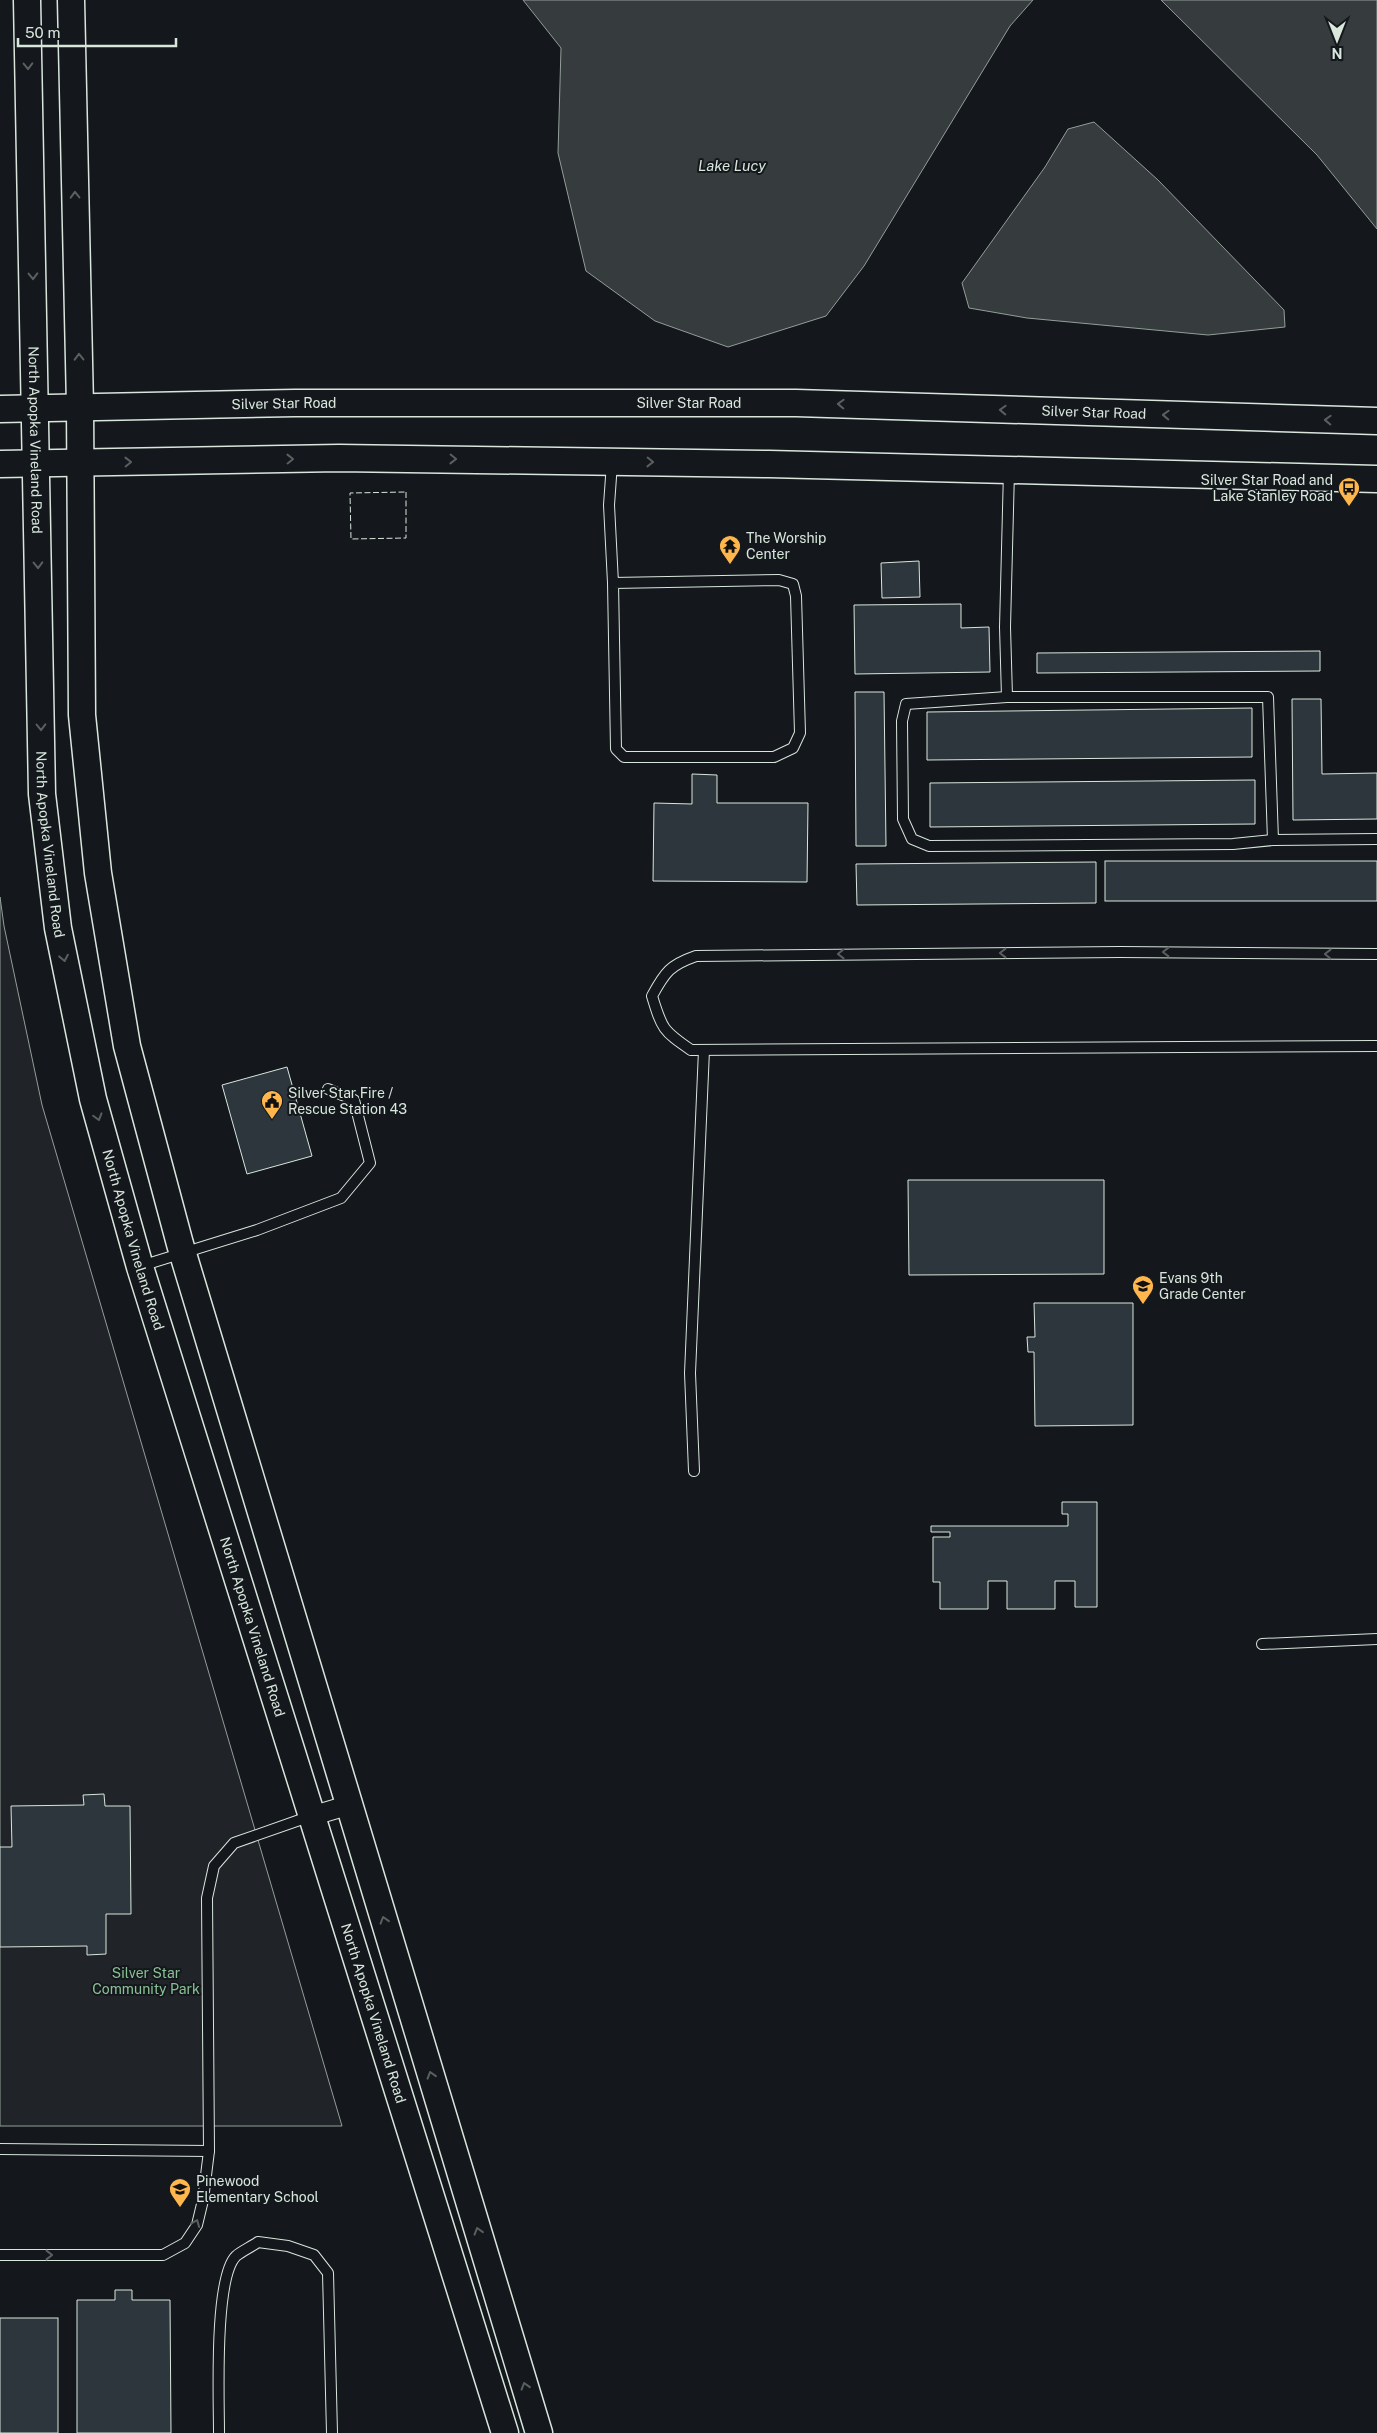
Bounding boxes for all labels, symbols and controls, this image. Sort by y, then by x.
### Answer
scale bar [18,15,175,47]
north arrow [1312,15,1362,65]
text: 50 m [25,24,60,41]
text: N [1332,45,1342,61]
one-way arrow [23,62,34,70]
water label: Lake Lucy [698,157,766,174]
one-way arrow [70,191,81,199]
one-way arrow [28,273,38,281]
street label: North Apopka Vineland Road [26,346,45,534]
one-way arrow [74,353,84,361]
street label: Silver Star Road [231,395,336,412]
street label: Silver Star Road [636,395,741,411]
one-way arrow [837,399,845,410]
street label: Silver Star Road [1041,403,1147,422]
one-way arrow [999,404,1007,415]
one-way arrow [1162,409,1170,420]
one-way arrow [1324,414,1332,425]
one-way arrow [286,454,294,464]
one-way arrow [449,454,457,465]
one-way arrow [124,457,132,467]
one-way arrow [646,457,654,467]
place label: Silver Star Road and Lake Stanley Road [1201,472,1333,504]
bus stop icon: Silver Star Road and Lake Stanley Road [1337,476,1361,507]
place label: The Worship Center [746,530,826,562]
temple icon: The Worship Center [718,534,742,565]
one-way arrow [33,561,43,569]
one-way arrow [36,724,46,731]
street label: North Apopka Vineland Road [33,751,68,939]
one-way arrow [1162,947,1170,957]
one-way arrow [999,948,1007,958]
one-way arrow [837,949,845,960]
one-way arrow [1324,949,1332,959]
one-way arrow [59,954,69,962]
place label: Silver Star Fire / Rescue Station 43 [288,1085,407,1117]
public building icon: Silver Star Fire / Rescue Station 43 [260,1089,284,1120]
one-way arrow [92,1112,102,1121]
street label: North Apopka Vineland Road [99,1147,167,1332]
place label: Evans 9th Grade Center [1159,1270,1246,1302]
school or university icon: Evans 9th Grade Center [1131,1274,1155,1305]
street label: North Apopka Vineland Road [217,1535,288,1719]
one-way arrow [380,1916,390,1924]
street label: North Apopka Vineland Road [338,1921,409,2105]
park label: Silver Star Community Park [92,1965,200,1997]
one-way arrow [426,2072,436,2080]
place label: Pinewood Elementary School [196,2173,319,2205]
school or university icon: Pinewood Elementary School [168,2177,192,2208]
one-way arrow [190,2219,200,2228]
one-way arrow [473,2227,483,2235]
one-way arrow [45,2250,53,2260]
one-way arrow [520,2383,530,2391]

